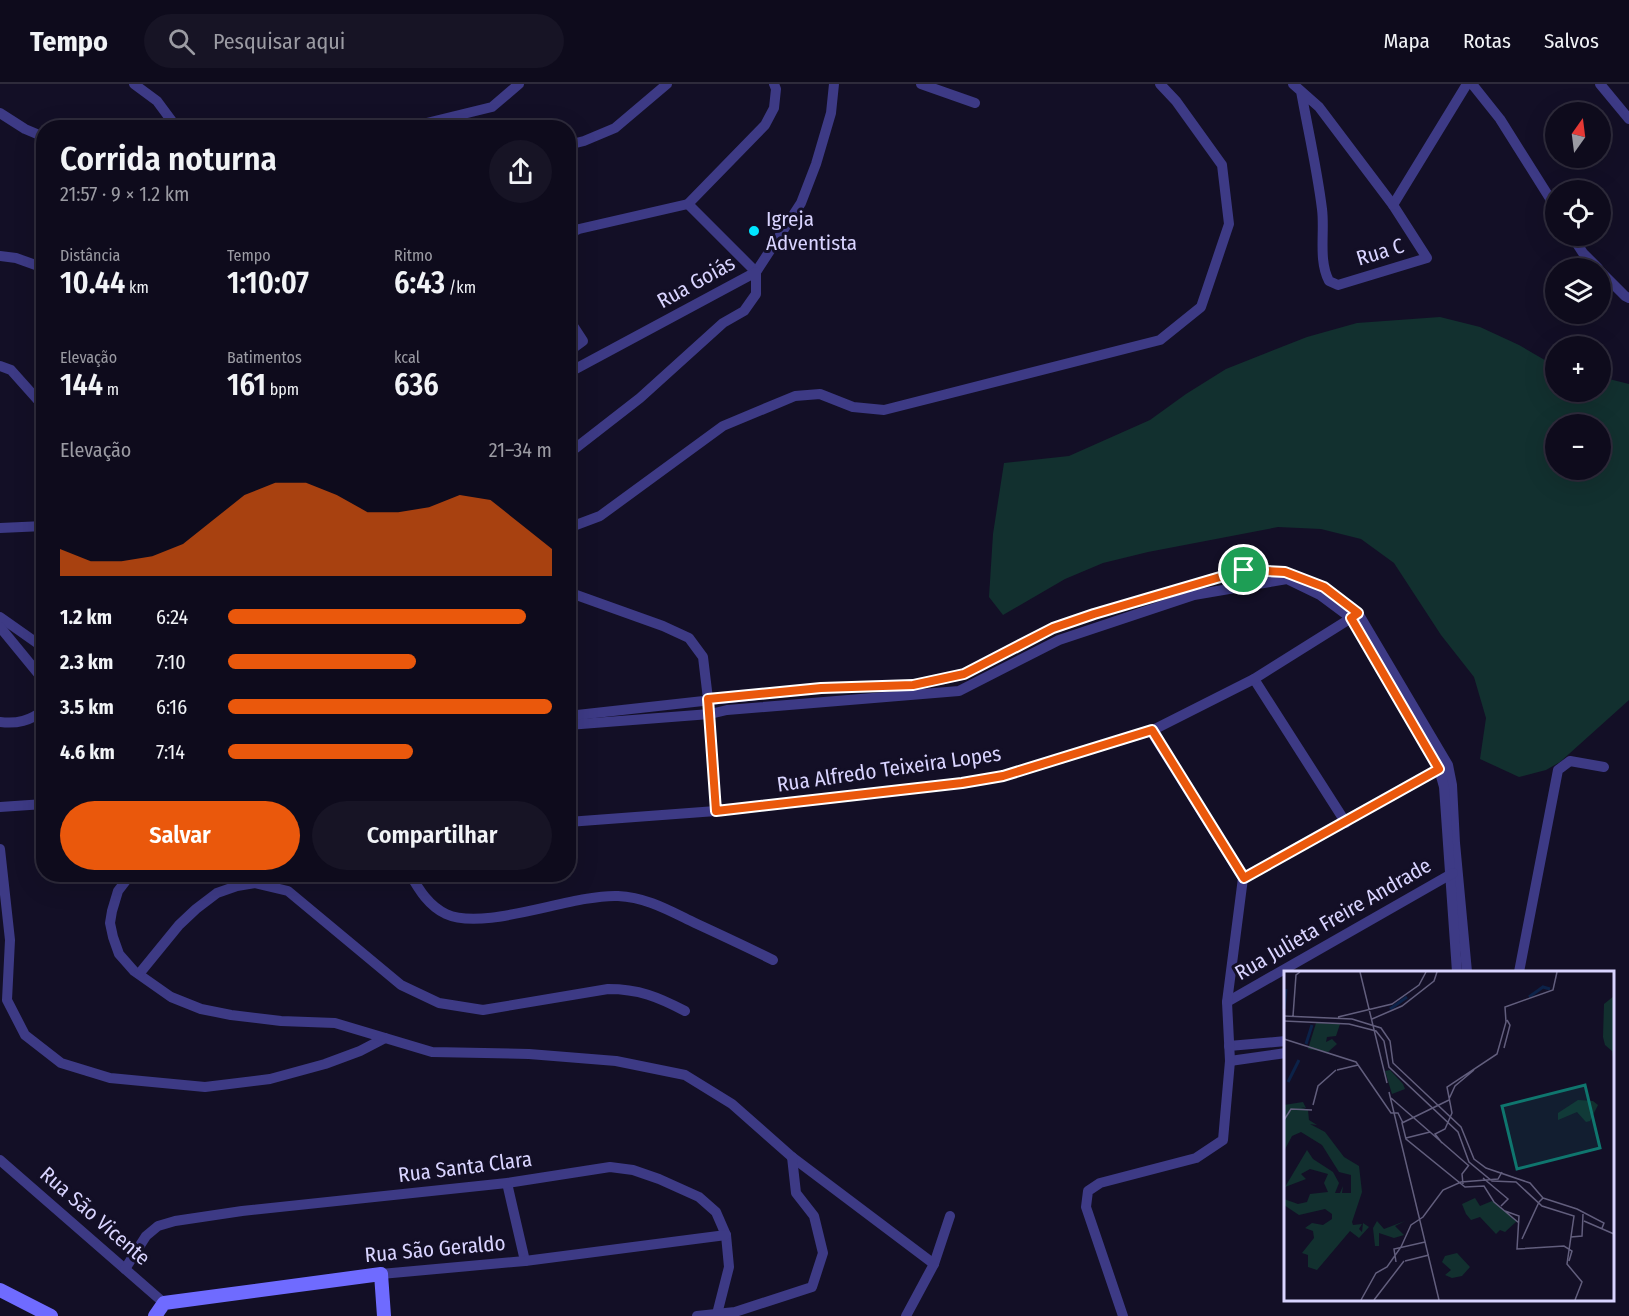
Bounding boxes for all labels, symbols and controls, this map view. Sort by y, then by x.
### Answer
search box [144,14,564,68]
text: Tempo [30,25,108,58]
icon: search [165,25,198,58]
text: Pesquisar aqui [213,28,345,55]
text: Mapa [1383,28,1430,54]
text: Rotas [1463,28,1511,54]
text: Salvos [1544,28,1599,54]
north arrow [1545,102,1611,168]
map controls [1545,102,1611,480]
text: Corrida noturna [60,139,277,179]
button: share [489,140,552,203]
button: locate [1545,180,1611,246]
text: 21:57 · 9 × 1.2 km [60,182,189,206]
place label: Igreja Adventista [766,206,857,256]
marker: Igreja Adventista [747,224,761,238]
street label: Rua C [1353,232,1407,271]
text: Distância [60,246,120,265]
text: Tempo [227,246,271,265]
text: Ritmo [394,246,433,265]
street label: Rua Goiás [652,250,740,314]
button: layers [1545,258,1611,324]
text: 10.44 [60,265,125,301]
text: 1:10:07 [227,265,309,301]
text: 6:43 [394,265,445,301]
text: km [125,278,149,297]
text: /km [445,278,476,297]
button: + [1545,336,1611,402]
text: Elevação [60,348,117,367]
text: Batimentos [227,348,302,367]
text: kcal [394,348,420,367]
text: 144 [60,367,103,403]
text: 161 [227,367,266,403]
text: 636 [394,367,439,403]
text: m [103,380,119,399]
text: bpm [266,380,299,399]
button: − [1545,414,1611,480]
text: Elevação [60,438,131,462]
text: 21–34 m [489,438,552,462]
pin [1218,544,1269,595]
icon: arrive [1227,553,1260,586]
text: 1.2 km [60,605,112,629]
text: 6:24 [156,605,188,629]
text: 2.3 km [60,650,113,674]
text: 7:10 [156,650,186,674]
text: 3.5 km [60,695,114,719]
text: 6:16 [156,695,187,719]
text: 4.6 km [60,740,115,764]
text: 7:14 [156,740,185,764]
street label: Rua Alfredo Teixeira Lopes [775,740,1003,798]
button: Salvar [60,801,300,870]
button: Compartilhar [312,801,552,870]
street label: Rua Julieta Freire Andrade [1230,852,1436,986]
inset map [1284,971,1614,1301]
street label: Rua Santa Clara [397,1146,533,1188]
street label: Rua São Vicente [35,1161,155,1271]
street label: Rua São Geraldo [364,1230,506,1268]

